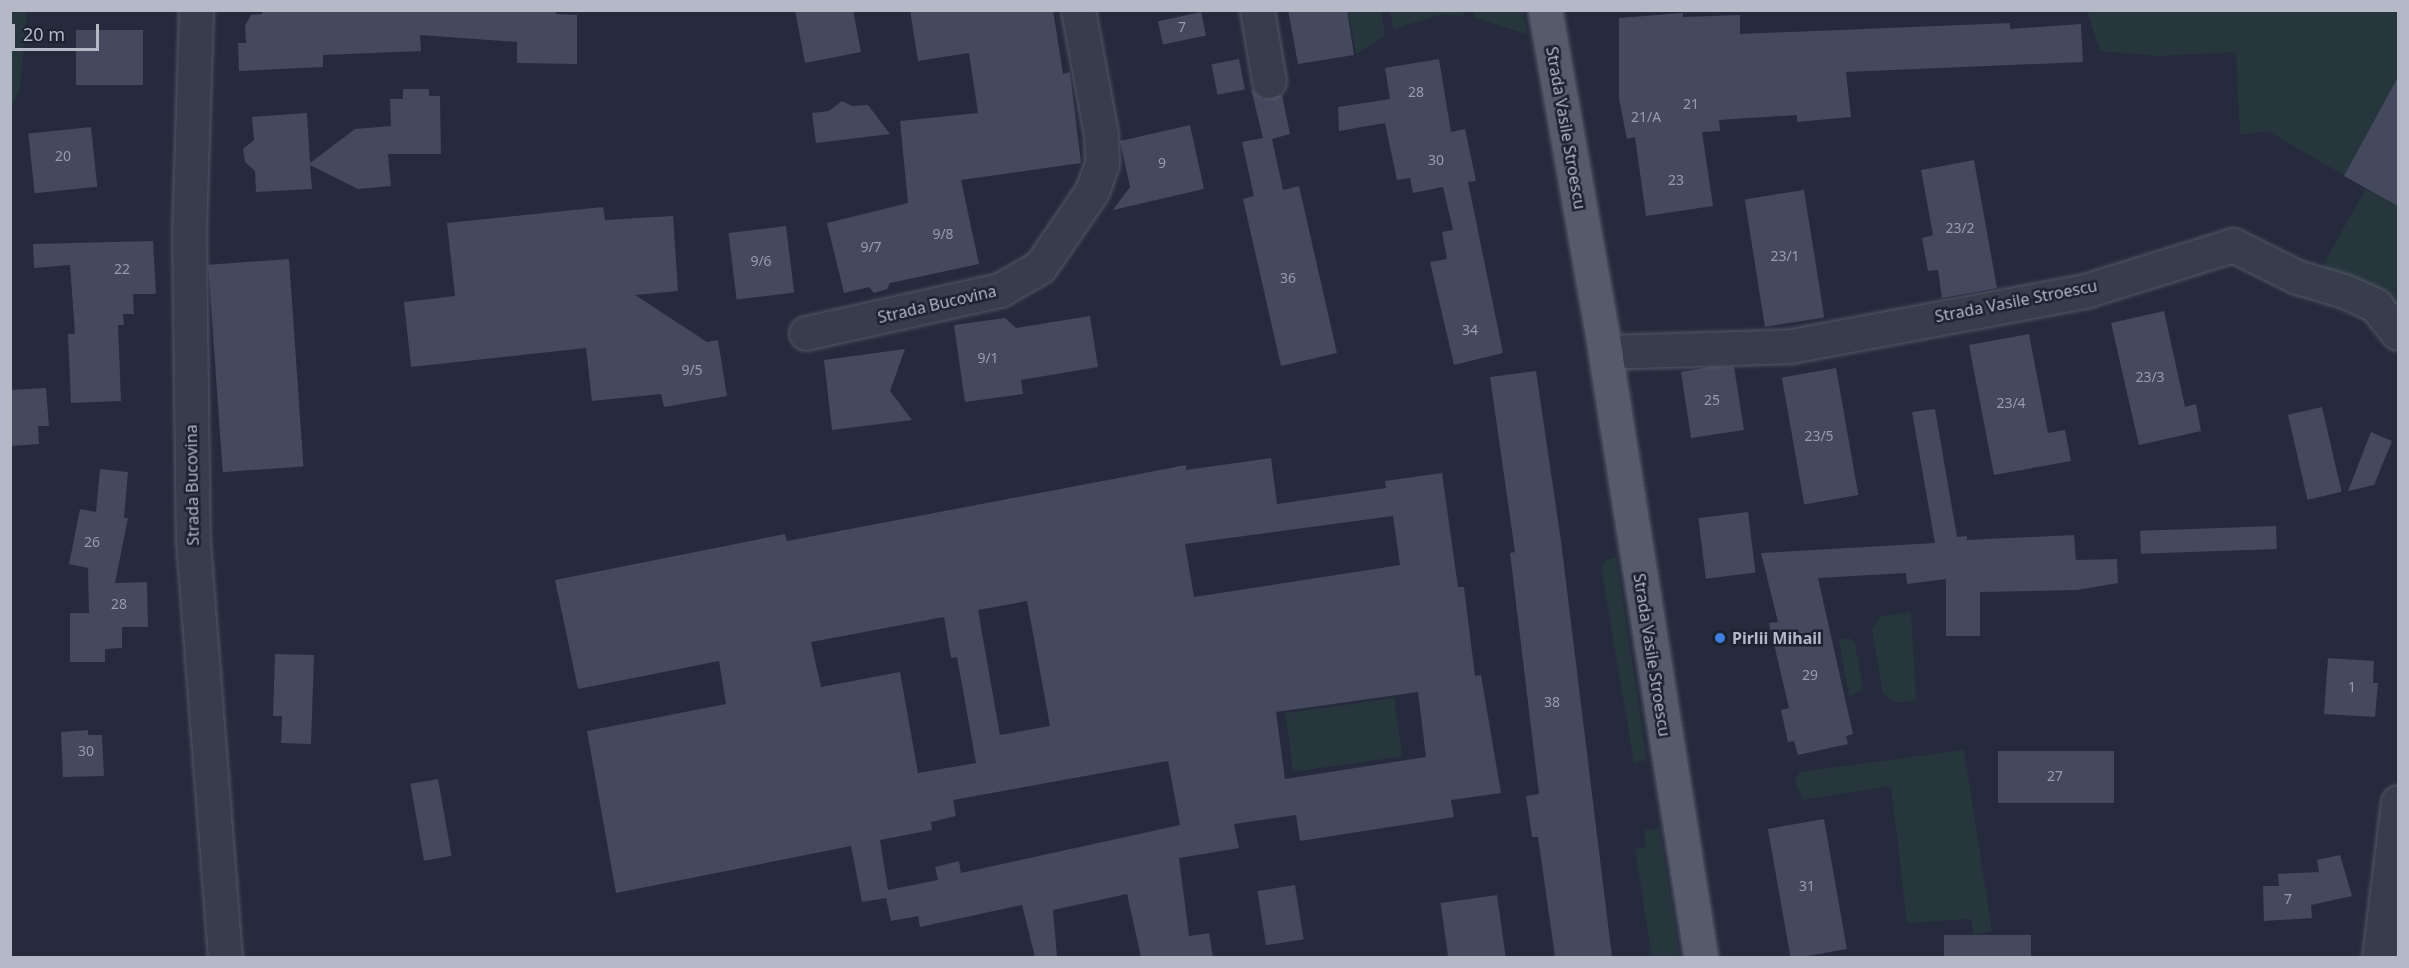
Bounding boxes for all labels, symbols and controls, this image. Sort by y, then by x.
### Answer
scale bar [15,12,102,50]
house number: 7 [1178,19,1186,35]
text: 20 m [23,22,65,46]
street label: Strada Vasile Stroescu [1542,45,1590,211]
house number: 28 [1408,84,1424,100]
house number: 21 [1683,96,1699,112]
house number: 21/A [1631,109,1661,125]
house number: 20 [55,148,71,164]
house number: 30 [1428,152,1444,168]
house number: 9 [1158,155,1166,171]
house number: 23 [1668,172,1684,188]
house number: 23/2 [1945,220,1975,236]
house number: 9/8 [932,226,954,242]
house number: 9/7 [860,239,882,255]
house number: 23/1 [1770,248,1800,264]
house number: 9/6 [750,253,772,269]
house number: 22 [114,261,130,277]
house number: 36 [1280,270,1296,286]
street label: Strada Vasile Stroescu [1933,276,2099,326]
street label: Strada Bucovina [876,281,998,327]
house number: 34 [1462,322,1478,338]
house number: 9/1 [977,350,999,366]
house number: 9/5 [681,362,703,378]
house number: 23/3 [2135,369,2165,385]
house number: 25 [1704,392,1720,408]
house number: 23/4 [1996,395,2026,411]
street label: Strada Bucovina [181,424,203,546]
house number: 23/5 [1804,428,1834,444]
house number: 26 [84,534,100,550]
street label: Strada Vasile Stroescu [1630,572,1674,738]
house number: 28 [111,596,127,612]
place label: Pirlii Mihail [1732,628,1822,648]
marker: Pirlii Mihail [1713,631,1727,645]
house number: 29 [1802,667,1818,683]
house number: 1 [2348,679,2356,695]
house number: 38 [1544,694,1560,710]
house number: 30 [78,743,94,759]
house number: 27 [2047,768,2063,784]
house number: 31 [1799,878,1815,894]
house number: 7 [2284,891,2292,907]

